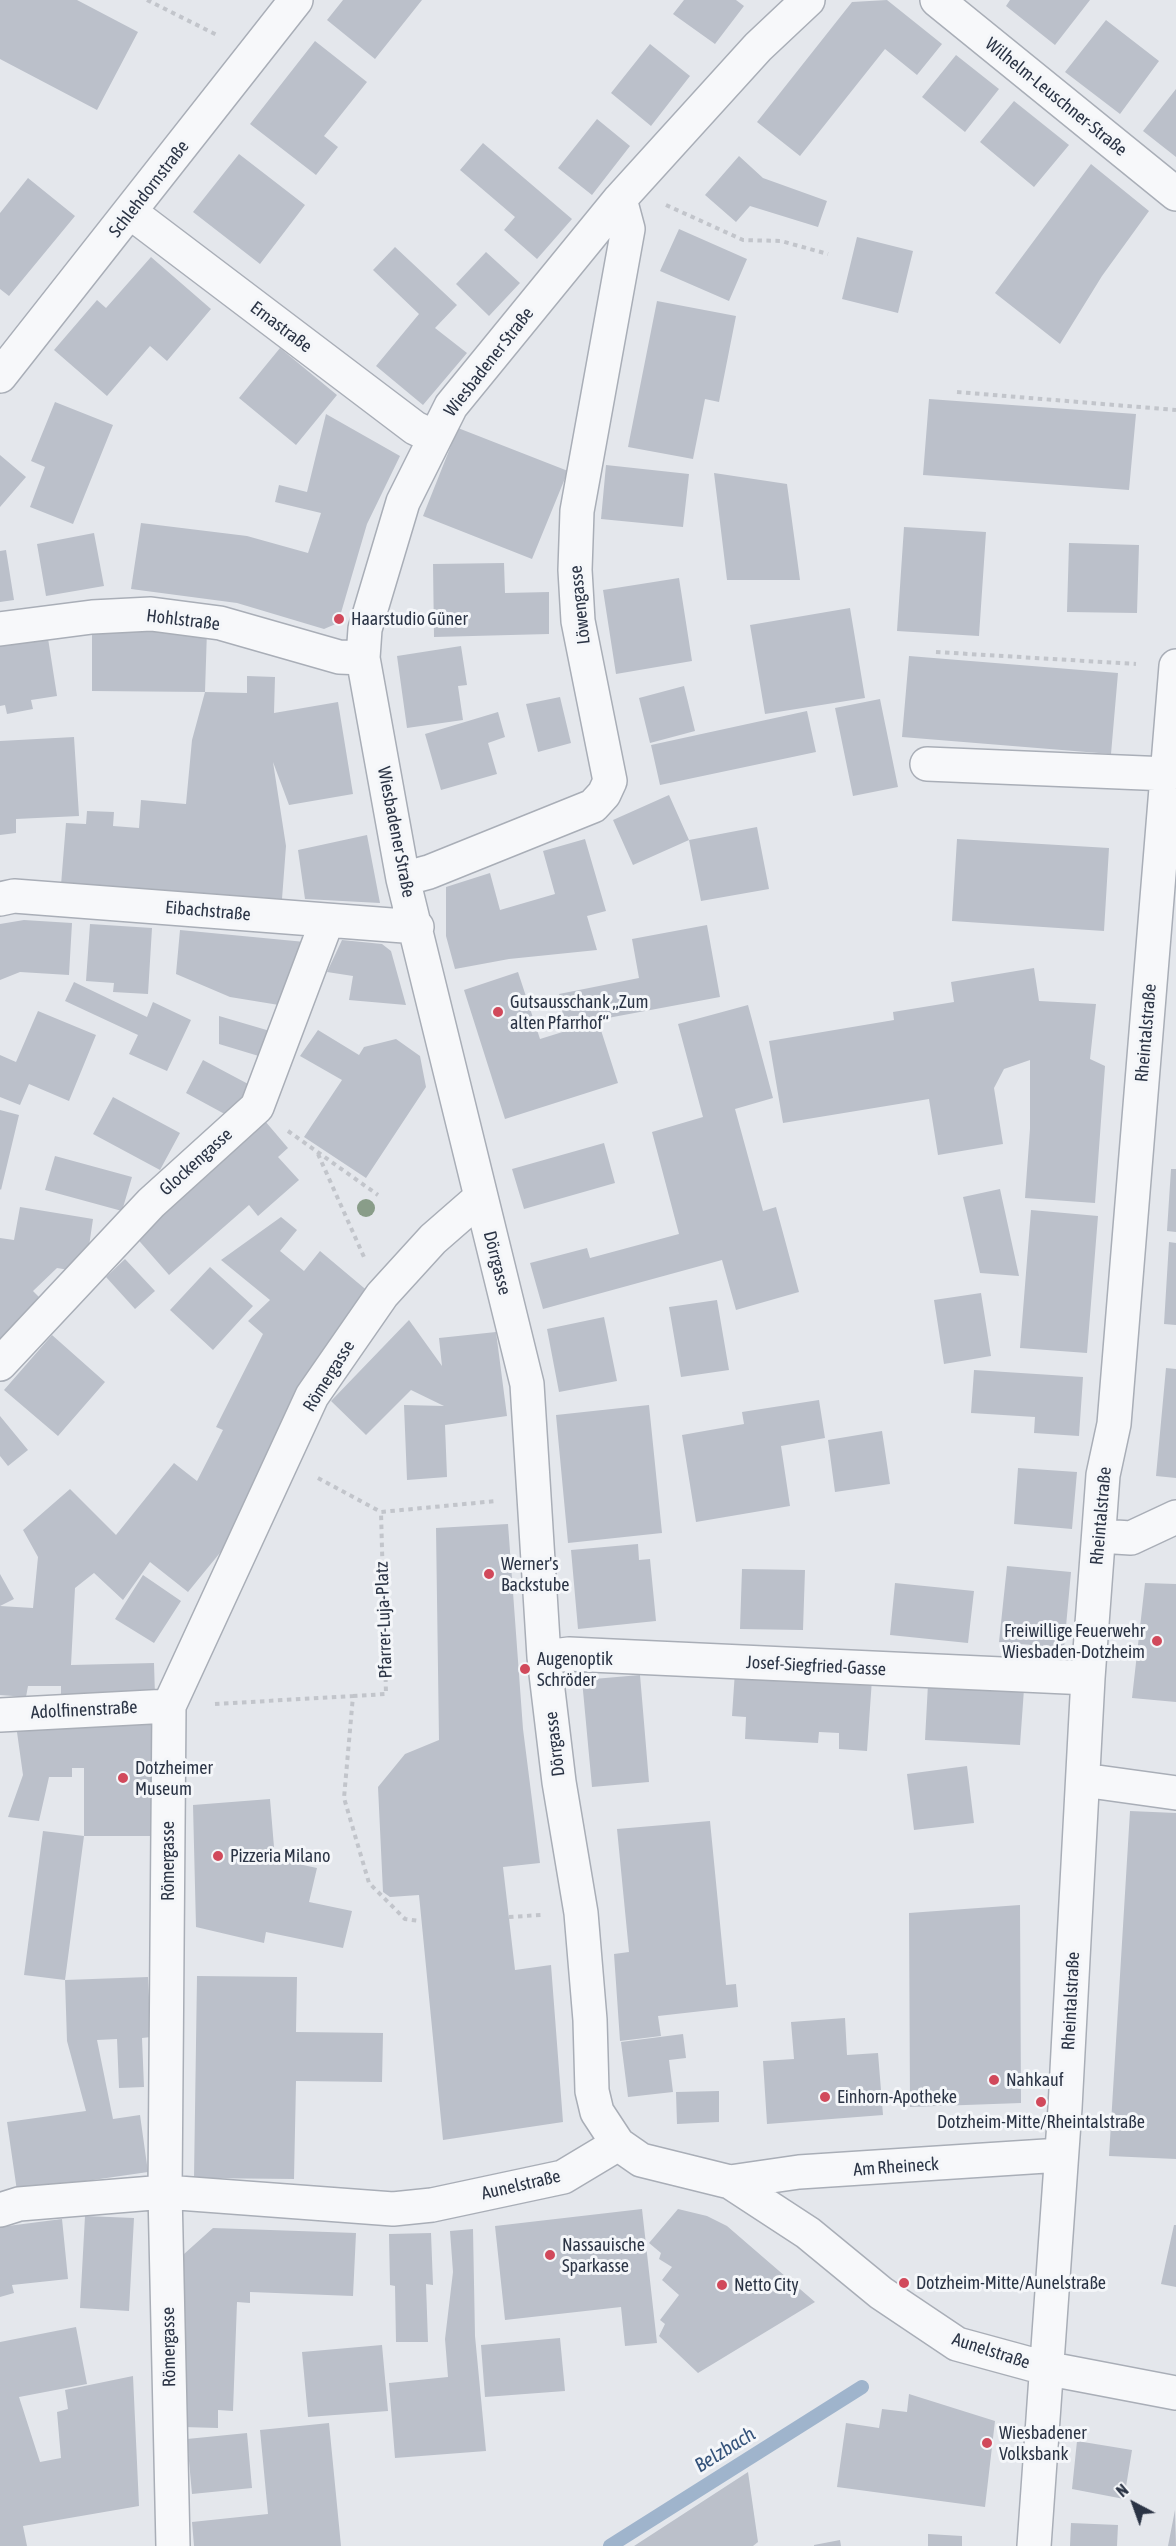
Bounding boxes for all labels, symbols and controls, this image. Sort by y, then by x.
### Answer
street label: Wilhelm-Leuschner-Straße [981,33,1131,161]
street label: Schlehdornstraße [104,136,194,242]
street label: Ernastraße [246,297,316,357]
street label: Wiesbadener Straße [440,303,538,421]
street label: Löwengasse [565,564,595,646]
street label: Hohlstraße [145,605,221,635]
place label: Haarstudio Güner [351,608,468,630]
marker: Haarstudio Güner [332,612,346,626]
street label: Wiesbadener Straße [373,765,419,899]
street label: Eibachstraße [164,897,252,925]
street label: Rheintalstraße [1131,983,1161,1083]
place label: Gutsausschank „Zum alten Pfarrhof“ [510,991,648,1034]
marker: Gutsausschank „Zum alten Pfarrhof“ [491,1005,505,1019]
street label: Glockengasse [155,1124,237,1200]
street label: Dörrgasse [479,1229,515,1297]
street label: Römergasse [299,1336,359,1416]
street label: Rheintalstraße [1086,1466,1116,1566]
place label: Werner's Backstube [501,1553,569,1596]
street label: Pfarrer-Luja-Platz [371,1561,397,1679]
marker: Werner's Backstube [482,1567,496,1581]
place label: Freiwillige Feuerwehr Wiesbaden-Dotzheim [1002,1620,1145,1662]
marker: Freiwillige Feuerwehr Wiesbaden-Dotzheim [1150,1634,1164,1648]
place label: Augenoptik Schröder [537,1648,613,1690]
street label: Josef-Siegfried-Gasse [745,1652,887,1680]
marker: Augenoptik Schröder [518,1662,532,1676]
street label: Adolfinenstraße [30,1696,138,1724]
street label: Dörrgasse [540,1710,570,1778]
place label: Dotzheimer Museum [135,1757,213,1800]
marker: Dotzheimer Museum [116,1771,130,1785]
street label: Römergasse [157,1821,179,1901]
place label: Pizzeria Milano [230,1845,330,1867]
marker: Pizzeria Milano [211,1849,225,1863]
street label: Rheintalstraße [1058,1951,1084,2051]
place label: Nahkauf [1006,2069,1064,2091]
marker: Nahkauf [987,2073,1001,2087]
place label: Einhorn-Apotheke [837,2086,957,2108]
marker: Einhorn-Apotheke [818,2090,832,2104]
marker: Dotzheim-Mitte/Rheintalstraße [1034,2095,1048,2109]
place label: Dotzheim-Mitte/Rheintalstraße [937,2111,1145,2133]
street label: Am Rheineck [853,2153,939,2181]
street label: Aunelstraße [479,2165,563,2205]
place label: Nassauische Sparkasse [562,2234,645,2276]
marker: Nassauische Sparkasse [543,2248,557,2262]
place label: Dotzheim-Mitte/Aunelstraße [916,2272,1106,2294]
place label: Netto City [734,2274,799,2296]
marker: Dotzheim-Mitte/Aunelstraße [897,2276,911,2290]
marker: Netto City [715,2278,729,2292]
street label: Römergasse [158,2307,180,2387]
street label: Aunelstraße [949,2328,1033,2374]
water label: Belzbach [690,2422,760,2478]
place label: Wiesbadener Volksbank [999,2422,1087,2464]
marker: Wiesbadener Volksbank [980,2436,994,2450]
north arrow [1104,2474,1164,2534]
text: N [1113,2481,1132,2500]

